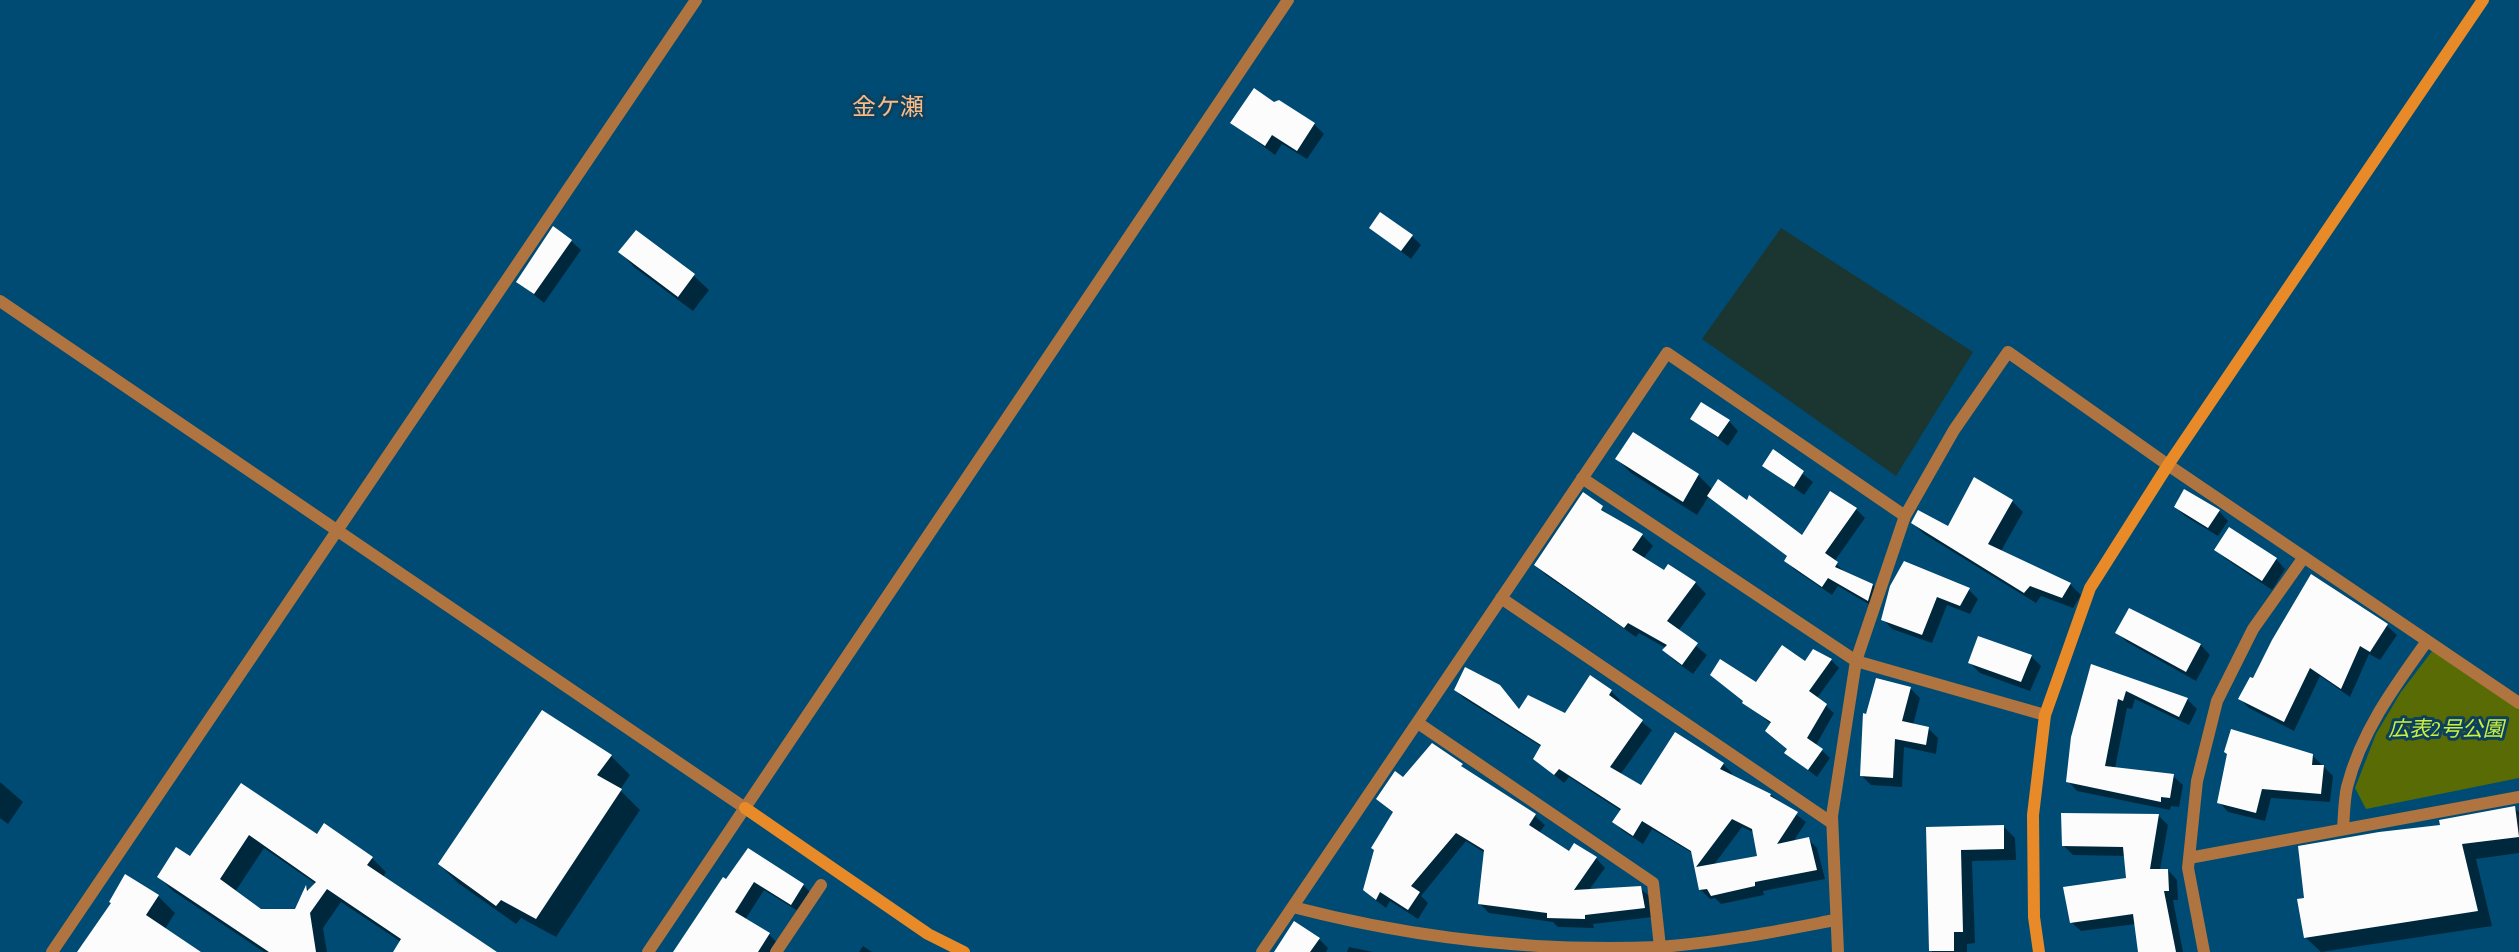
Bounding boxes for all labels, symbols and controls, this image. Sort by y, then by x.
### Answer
district label: 金ケ瀬 [852,96,924,124]
park label: 広表2号公園 [2388,719,2504,745]

